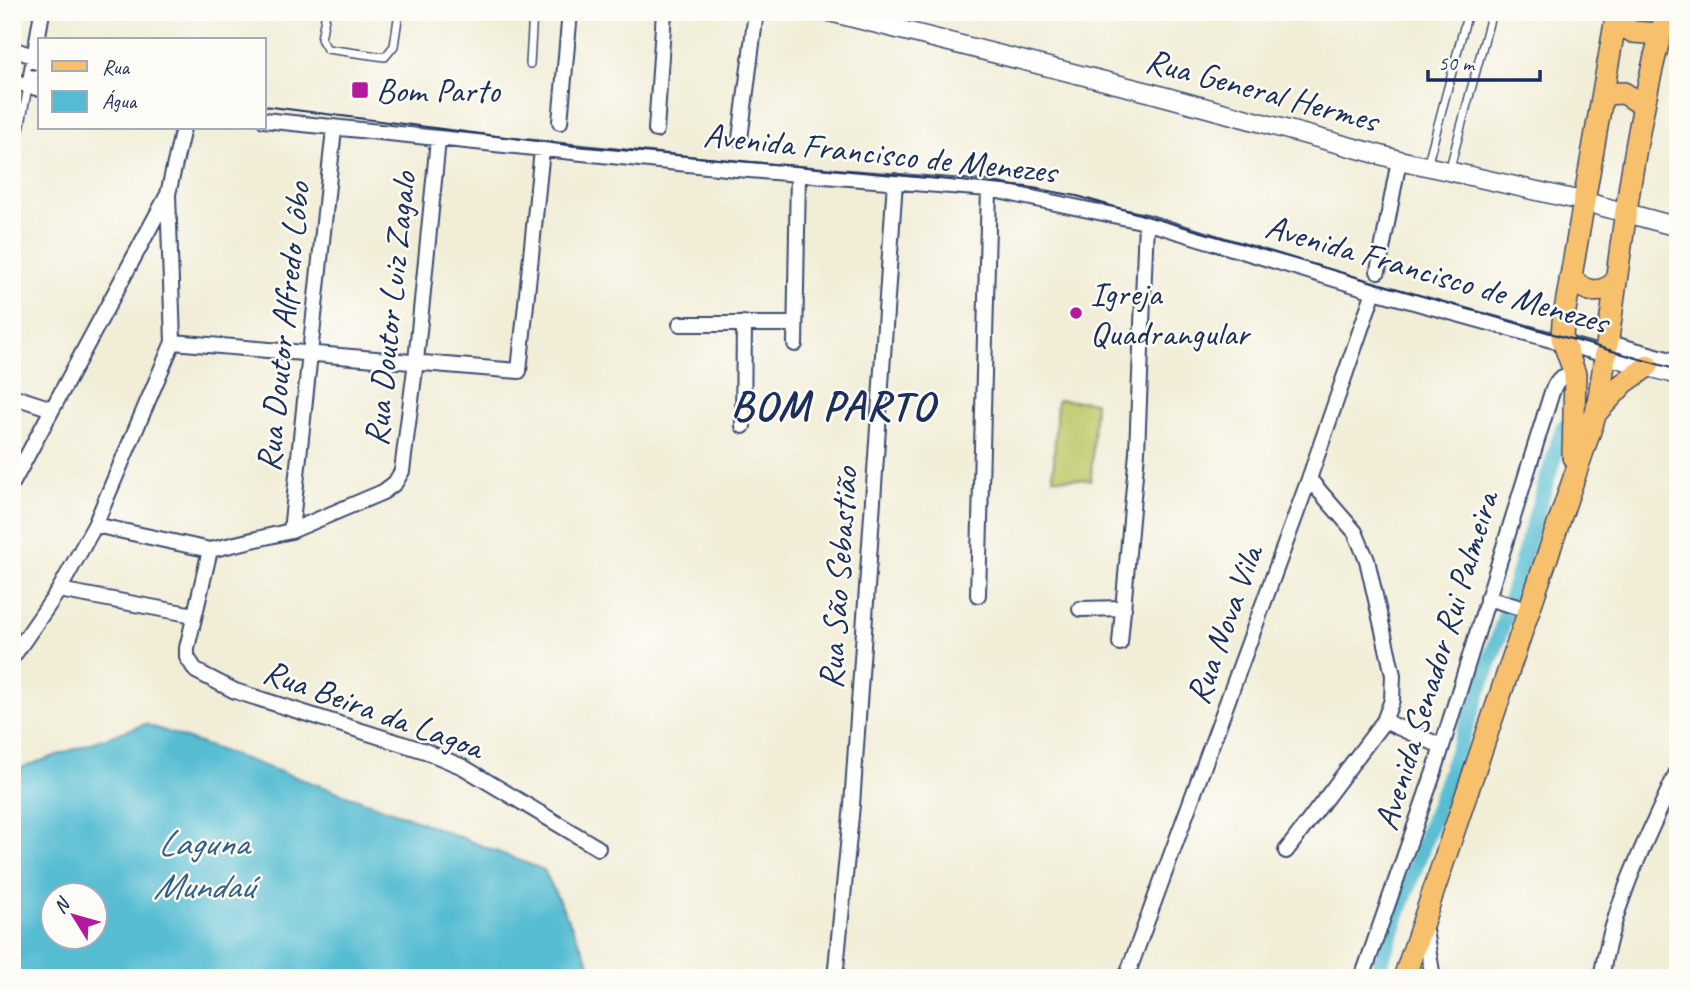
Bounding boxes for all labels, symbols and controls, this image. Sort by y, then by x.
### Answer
street label: Rua General Hermes [1141,37,1386,143]
legend [38,38,266,130]
scale bar [1428,38,1540,82]
text: 50 m [1438,50,1476,76]
text: Rua [102,54,130,80]
place label: Bom Parto [376,68,501,113]
marker: Bom Parto [350,80,370,100]
text: Água [102,88,138,114]
street label: Avenida Francisco de Menezes [701,112,1062,194]
street label: Rua Doutor Luiz Zagalo [353,168,427,448]
street label: Rua Doutor Alfredo Lôbo [245,178,321,474]
street label: Avenida Francisco de Menezes [1260,204,1617,345]
place label: Igreja Quadrangular [1090,271,1251,356]
marker: Igreja Quadrangular [1068,305,1084,321]
district label: BOM PARTO [731,379,939,432]
street label: Rua São Sebastião [808,464,868,690]
street label: Avenida Senador Rui Palmeira [1363,484,1510,835]
street label: Rua Nova Vila [1175,538,1274,710]
street label: Rua Beira da Lagoa [257,649,491,770]
water label: Laguna Mundaú [153,819,261,909]
north arrow [38,881,108,951]
text: N [48,892,76,918]

